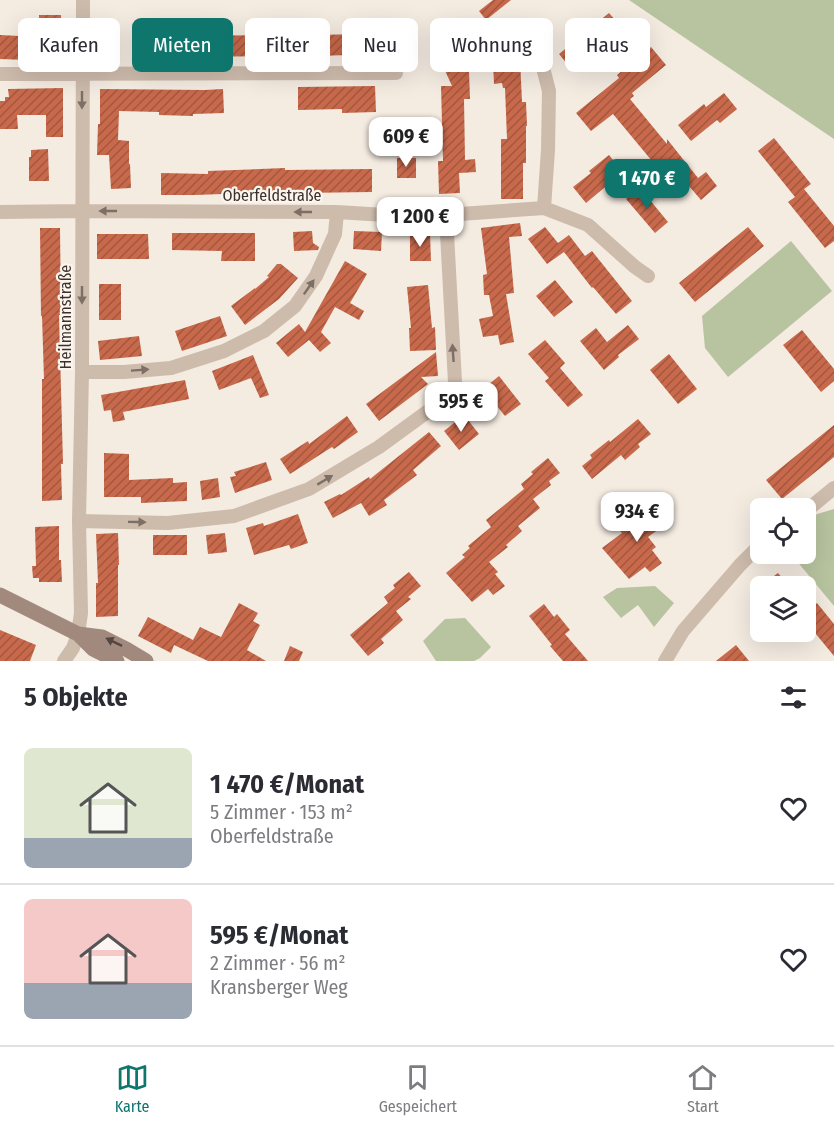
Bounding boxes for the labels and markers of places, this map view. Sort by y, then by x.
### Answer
pin: 609 € [364,117,448,168]
pin: 1 470 € [592,159,702,210]
pin: 1 200 € [365,197,475,248]
pin: 595 € [419,382,503,433]
pin: 934 € [595,492,679,543]

